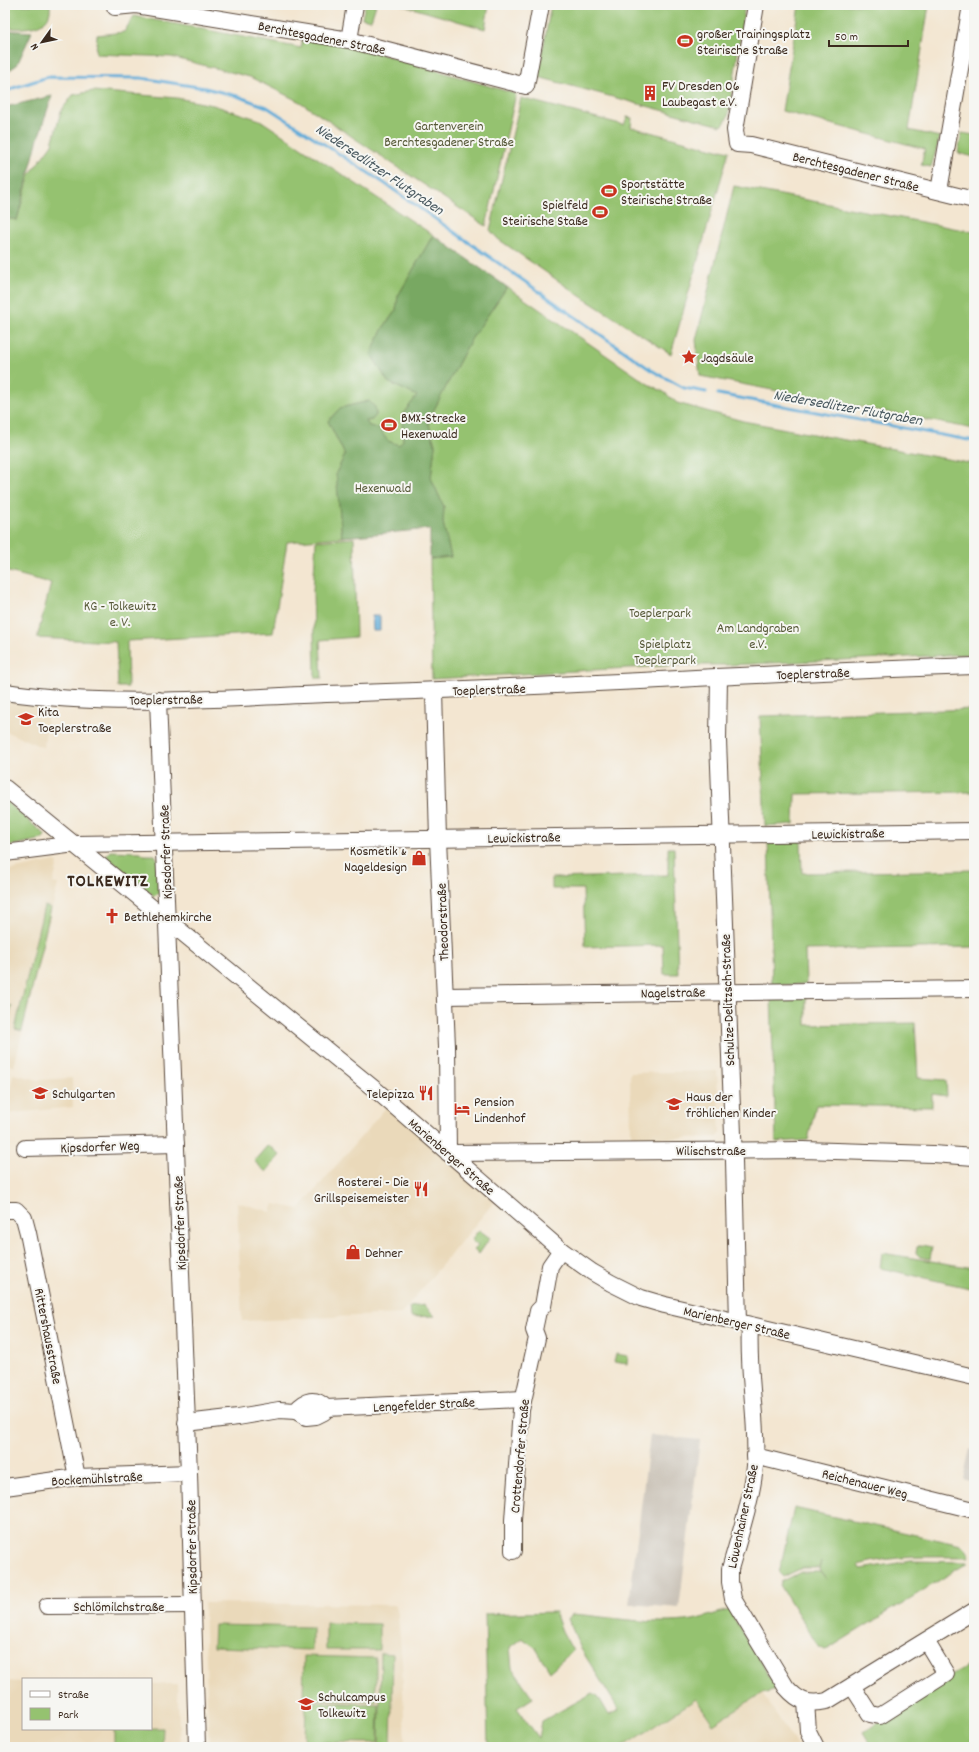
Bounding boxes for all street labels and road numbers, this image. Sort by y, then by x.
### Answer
street label: Berchtesgadener Straße [256,17,387,61]
street label: Berchtesgadener Straße [790,148,921,198]
street label: Toeplerstraße [776,664,850,686]
street label: Toeplerstraße [452,680,526,702]
street label: Toeplerstraße [129,690,203,712]
street label: Kipsdorfer Straße [155,804,179,900]
street label: Lewickistraße [811,824,885,846]
street label: Lewickistraße [487,828,561,850]
street label: Theodorstraße [433,883,455,961]
street label: Schulze-Delitzsch-Straße [717,933,741,1066]
street label: Nagelstraße [640,983,706,1005]
street label: Marienberger Straße [403,1114,498,1201]
street label: Kipsdorfer Weg [60,1137,140,1159]
street label: Wilischstraße [676,1142,746,1162]
street label: Kipsdorfer Straße [169,1175,193,1271]
street label: Rittershausstraße [28,1287,66,1386]
street label: Marienberger Straße [681,1302,792,1346]
street label: Lengefelder Straße [373,1393,476,1419]
street label: Crottendorfer Straße [506,1398,536,1514]
street label: Löwenhainer Straße [723,1462,765,1570]
street label: Reichenauer Weg [820,1465,909,1505]
street label: Bockemühlstraße [51,1468,143,1492]
street label: Kipsdorfer Straße [182,1499,204,1595]
street label: Schlömilchstraße [74,1598,164,1618]

